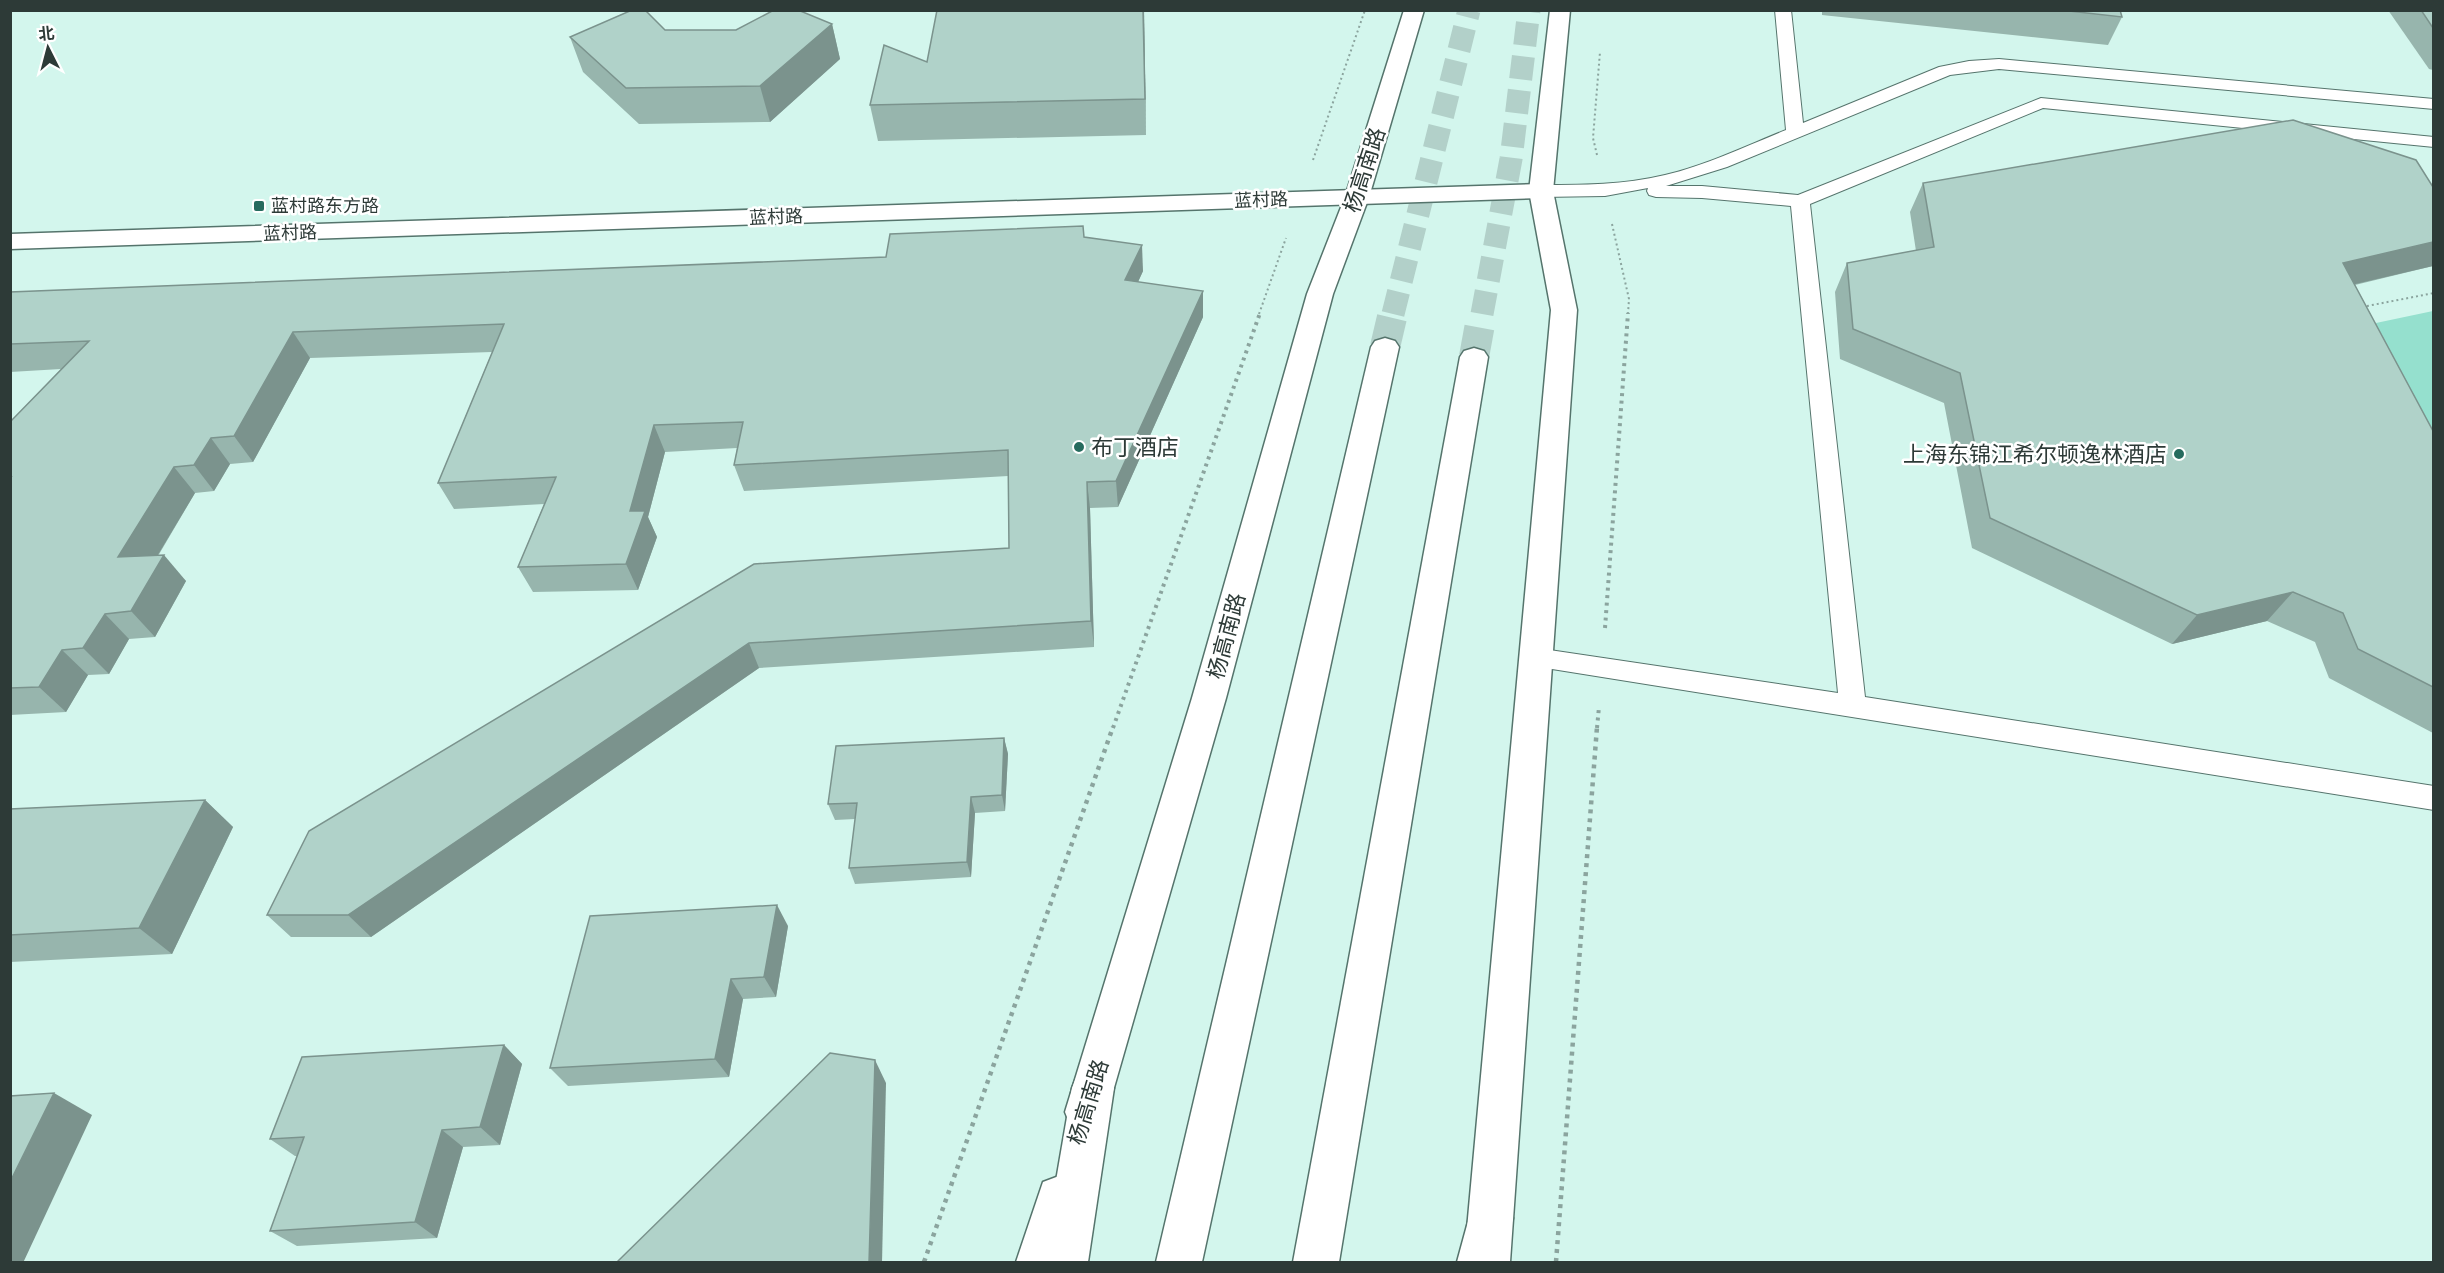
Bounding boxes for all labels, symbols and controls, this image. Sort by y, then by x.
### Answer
north arrow [18,18,78,78]
text: 北 [37,22,56,45]
street label: 杨高南路 [1337,124,1391,216]
street label: 蓝村路 [1234,187,1288,212]
place label: 蓝村路东方路 [271,194,379,217]
marker: 蓝村路东方路 [252,199,266,213]
street label: 蓝村路 [749,204,803,229]
street label: 蓝村路 [263,220,317,245]
place label: 布丁酒店 [1091,433,1179,461]
marker: 布丁酒店 [1072,440,1086,454]
place label: 上海东锦江希尔顿逸林酒店 [1903,440,2167,468]
marker: 上海东锦江希尔顿逸林酒店 [2172,447,2186,461]
street label: 杨高南路 [1201,590,1251,682]
street label: 杨高南路 [1062,1056,1114,1148]

